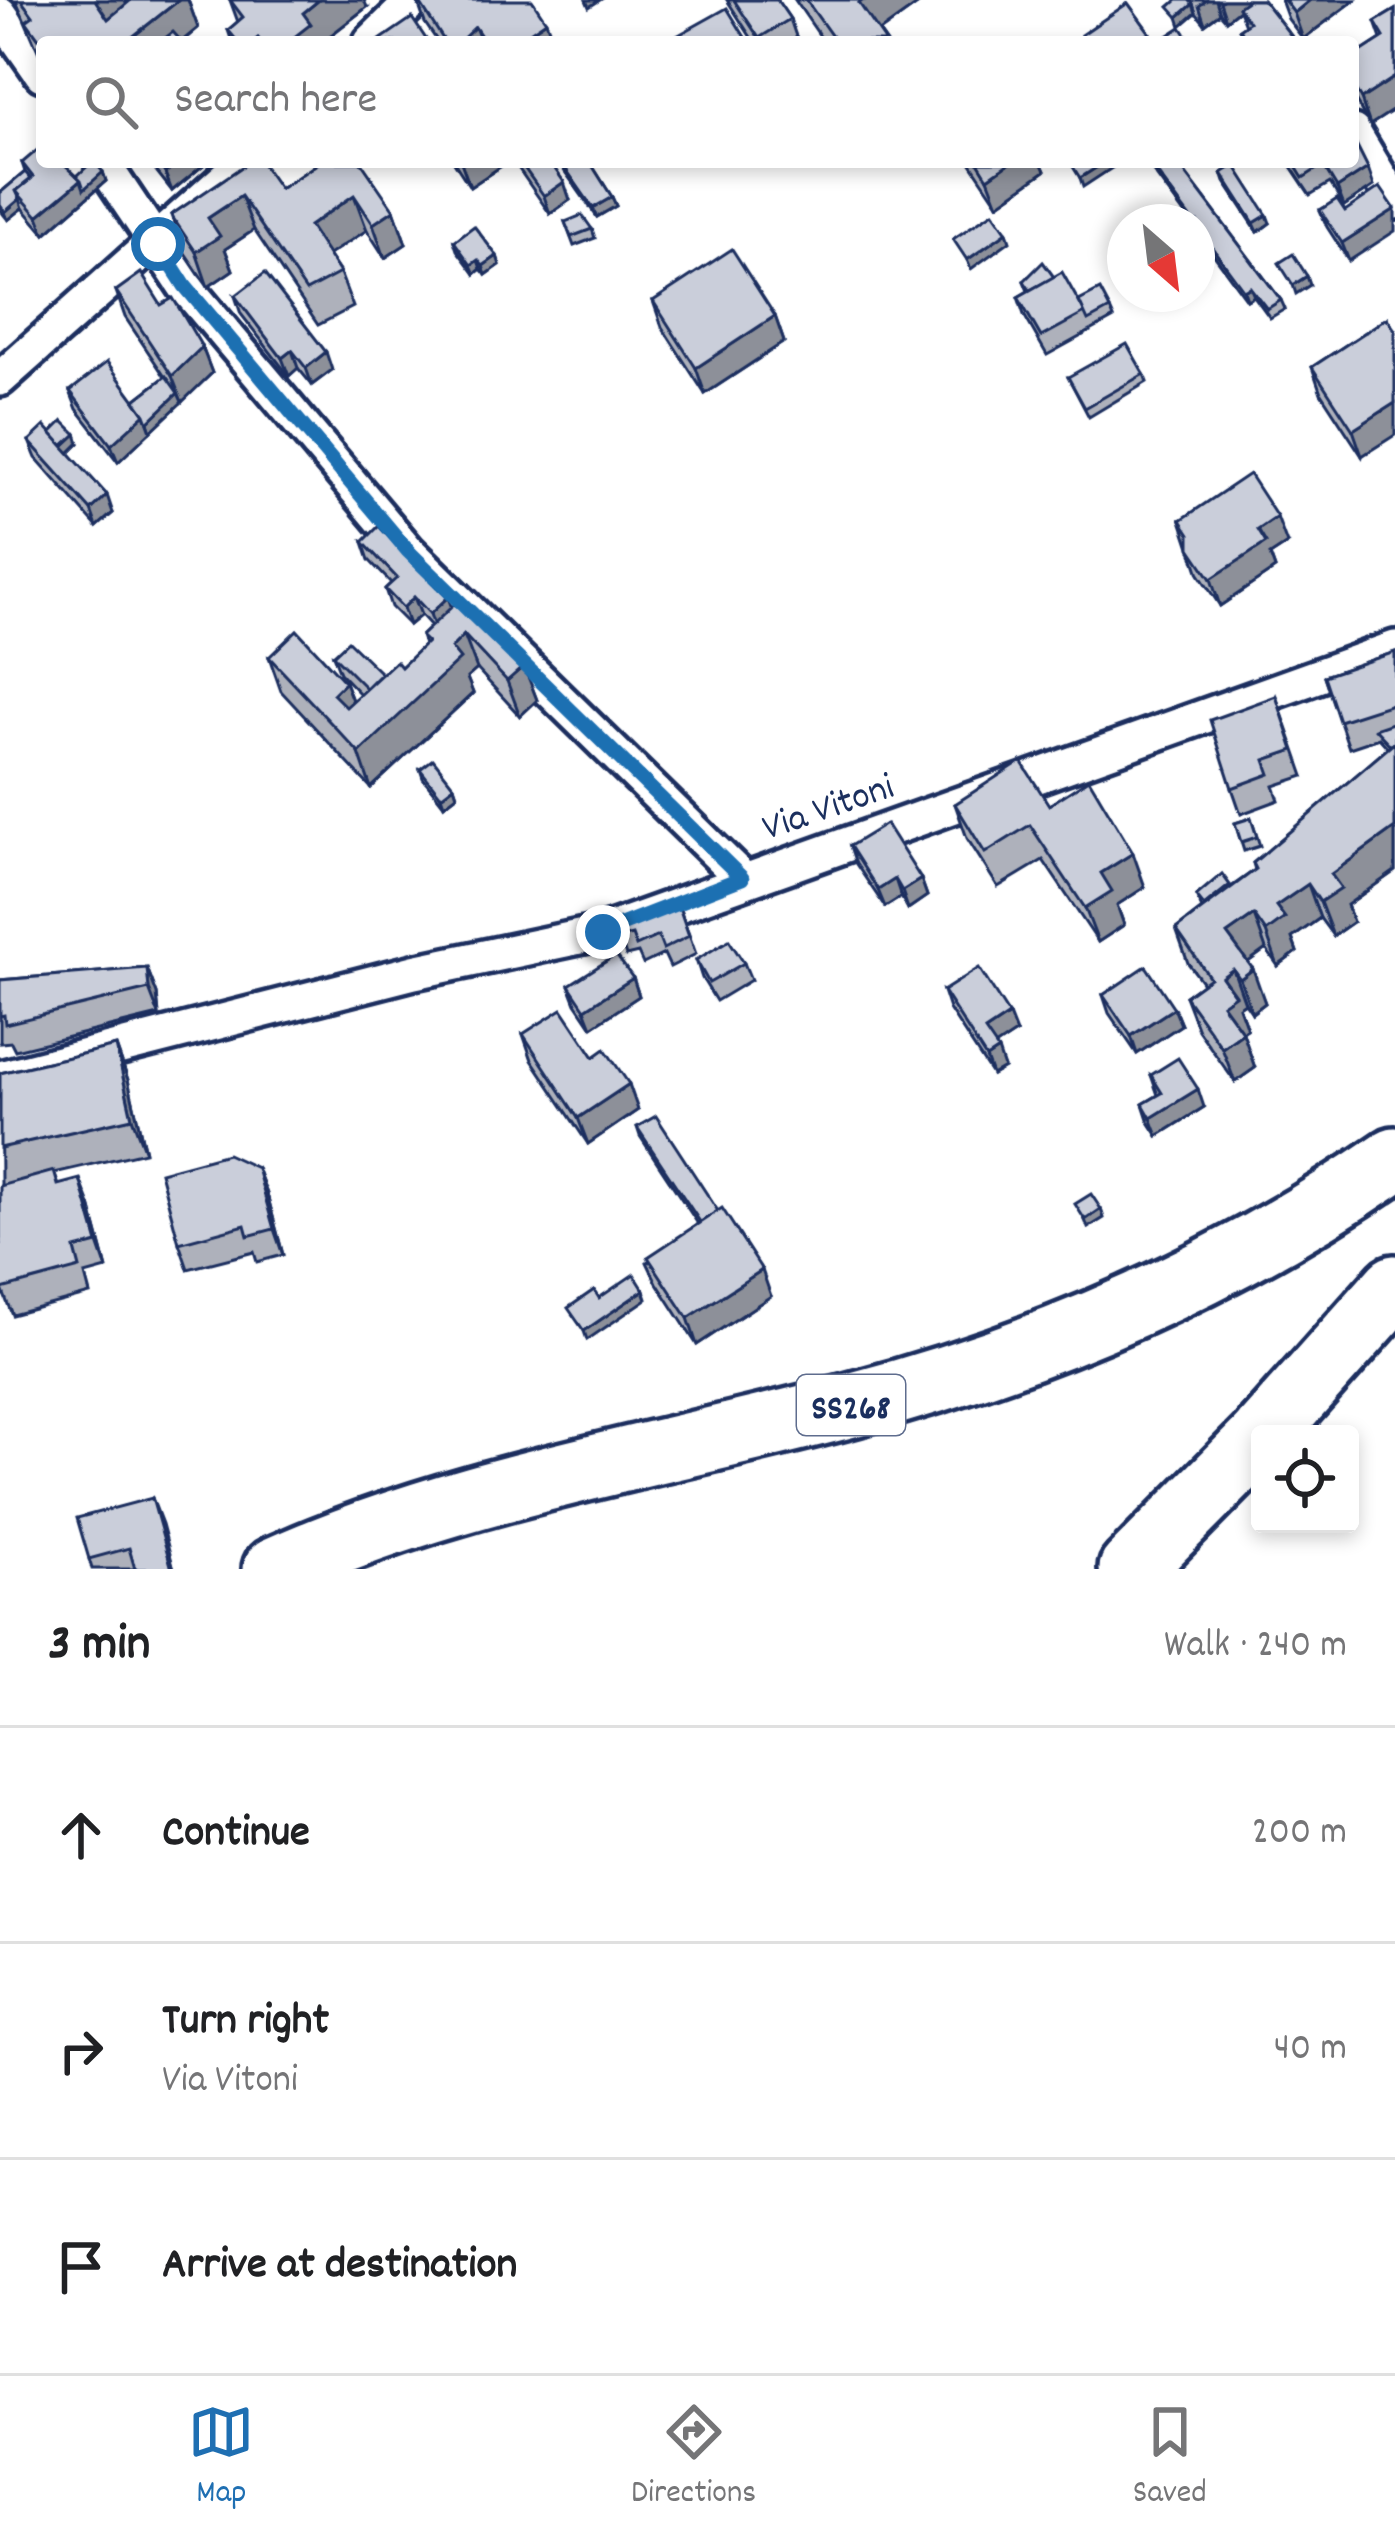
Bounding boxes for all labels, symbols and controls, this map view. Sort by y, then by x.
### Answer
search box [36,36,1359,168]
icon: search [78,69,144,135]
text: Search here [174,70,377,134]
north arrow [1107,204,1215,312]
route start [131,217,185,271]
street label: Via Vitoni [756,762,902,858]
route end [576,905,630,959]
road number: SS268 [797,1375,905,1435]
map controls [1251,1425,1359,1533]
button: locate [1251,1425,1359,1533]
text: 3 min [48,1611,150,1683]
text: Walk · 240 m [1164,1620,1347,1675]
icon: ahead [48,1802,114,1868]
text: Continue [162,1803,310,1867]
text: 200 m [1252,1807,1347,1862]
text: Turn right [162,1991,329,2055]
icon: right [48,2018,114,2084]
text: 40 m [1274,2023,1347,2078]
text: Via Vitoni [162,2055,298,2110]
icon: arrive [48,2234,114,2300]
text: Arrive at destination [162,2235,517,2299]
tab: Map [188,2399,254,2518]
tab: Directions [631,2399,756,2518]
tab: Saved [1133,2399,1207,2518]

